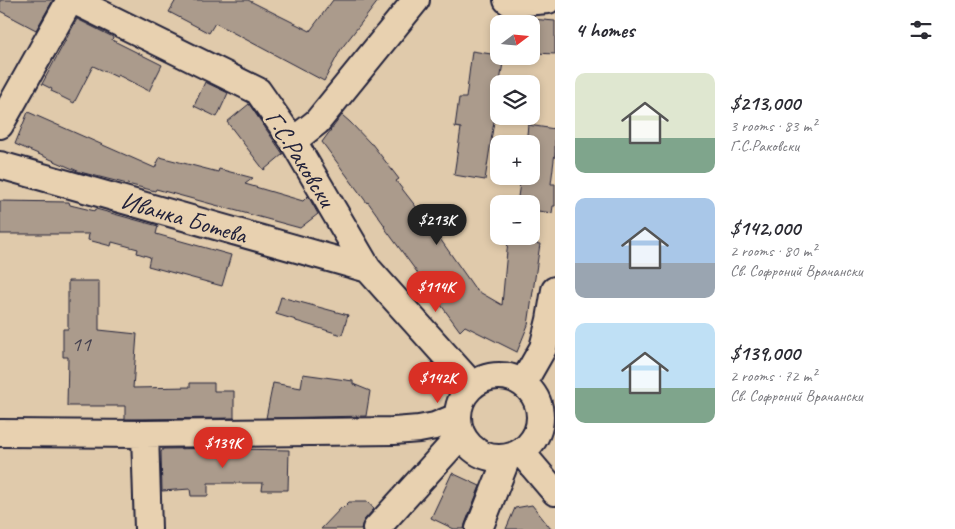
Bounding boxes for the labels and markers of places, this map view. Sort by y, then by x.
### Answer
pin: $213K [402,204,472,246]
pin: $114K [401,270,471,313]
pin: $142K [403,362,473,404]
pin: $139K [188,426,258,469]

